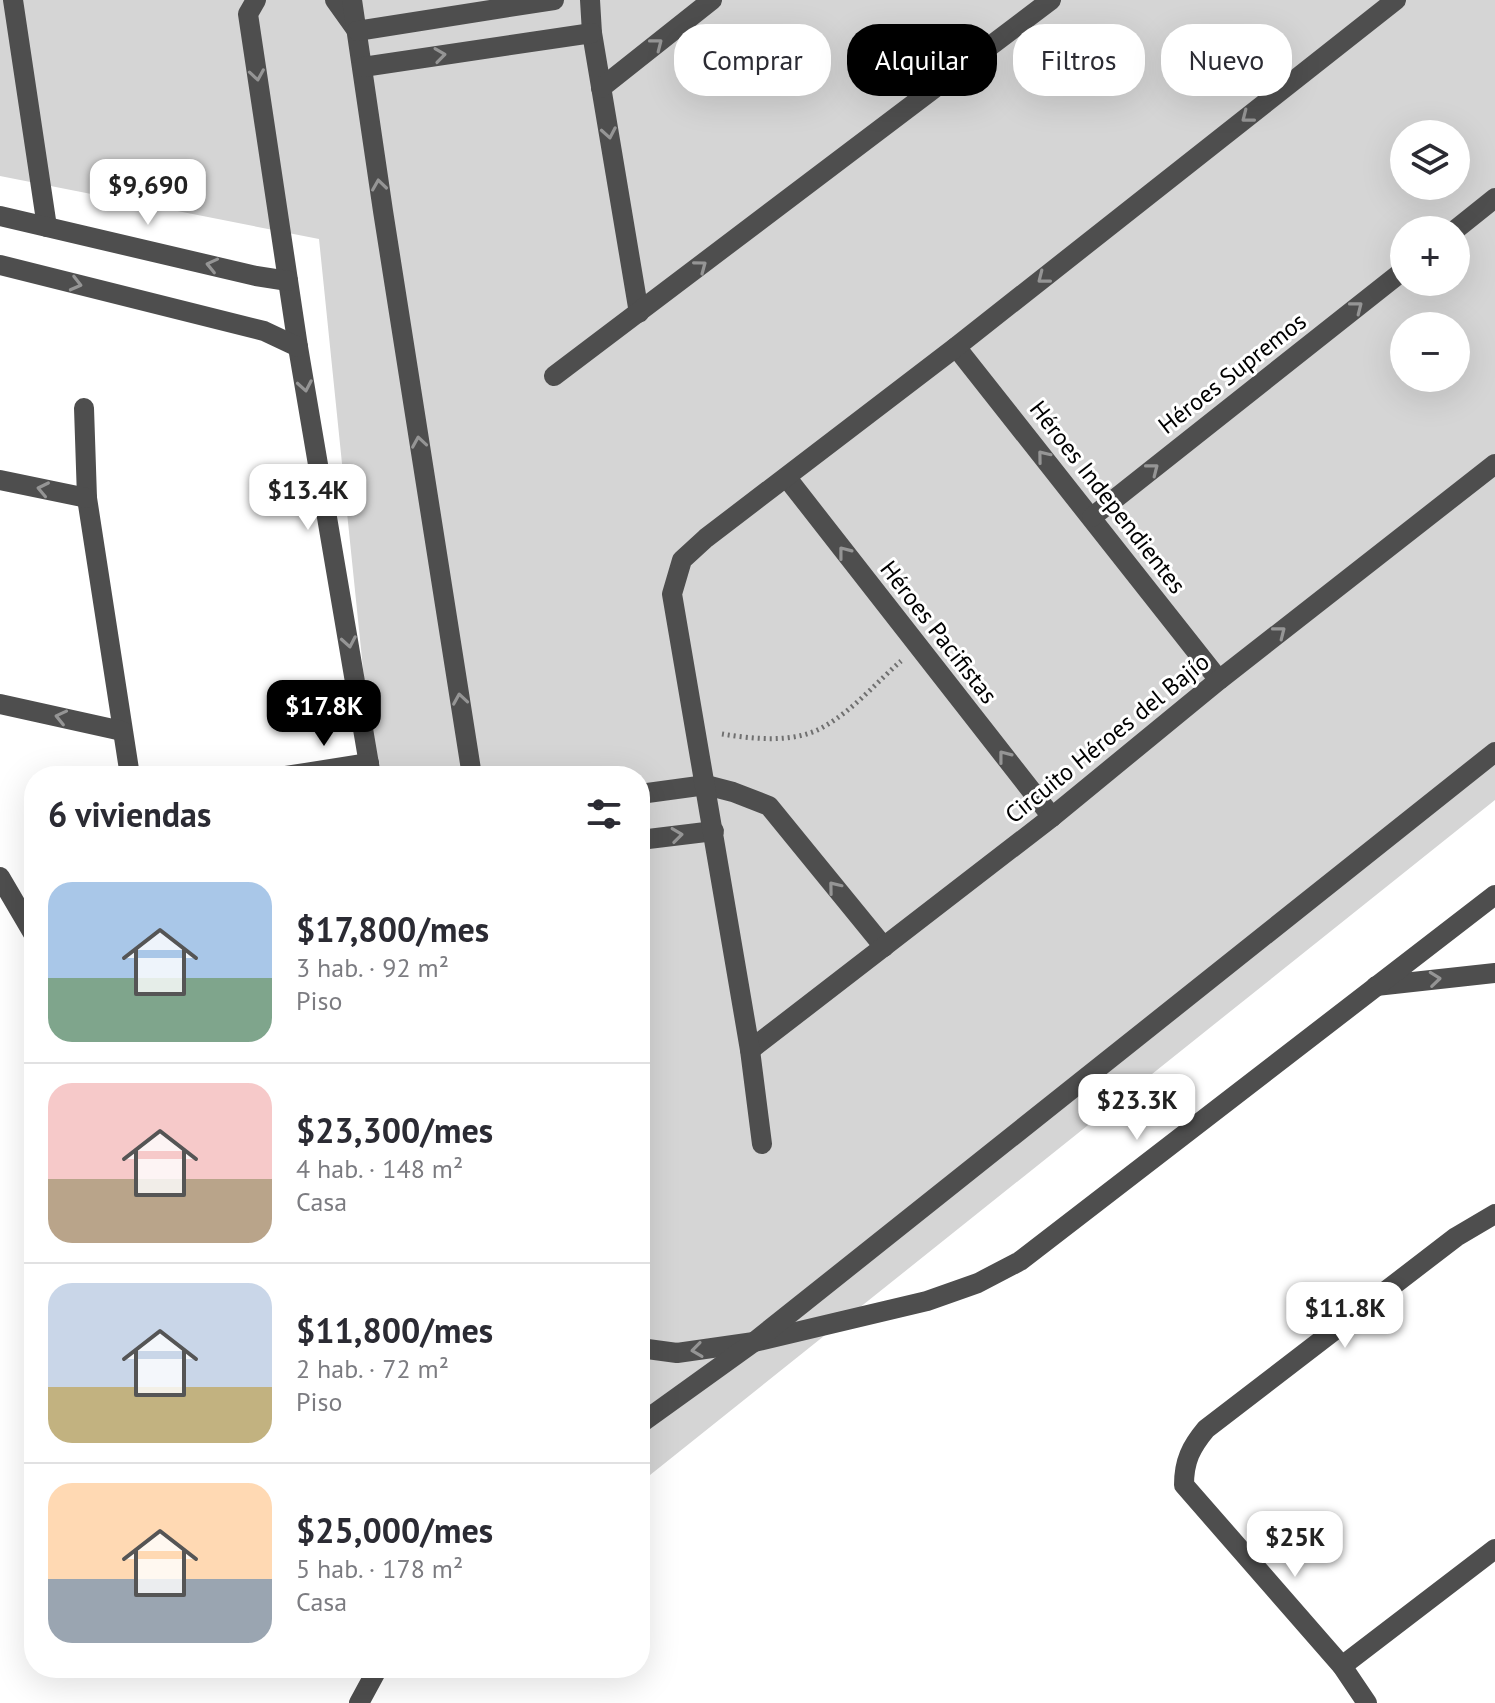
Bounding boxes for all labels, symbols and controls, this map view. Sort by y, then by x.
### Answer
chip: Comprar [674,24,831,96]
chip: Alquilar [847,24,997,96]
chip: Filtros [1013,24,1145,96]
chip: Nuevo [1161,24,1292,96]
one-way arrow [648,39,663,53]
one-way arrow [433,47,447,64]
one-way arrow [248,68,265,82]
one-way arrow [1241,108,1256,122]
map controls [1390,120,1470,392]
button: layers [1390,120,1470,200]
one-way arrow [599,126,616,139]
pin: $9,690 [83,159,213,227]
text: $9,690 [108,168,188,201]
one-way arrow [371,178,388,192]
button: + [1390,216,1470,296]
one-way arrow [206,257,220,274]
one-way arrow [692,261,707,276]
one-way arrow [1037,269,1052,283]
one-way arrow [68,274,82,291]
one-way arrow [1348,303,1363,317]
street label: Héroes Supremos [1152,306,1312,440]
button: − [1390,312,1470,392]
one-way arrow [296,379,313,393]
street label: Héroes Independientes [1023,394,1193,600]
one-way arrow [412,435,429,449]
one-way arrow [1039,450,1053,465]
pin: $13.4K [243,464,373,532]
one-way arrow [1144,464,1158,479]
text: $13.4K [267,473,349,506]
one-way arrow [37,481,51,498]
one-way arrow [839,546,853,560]
street label: Héroes Pacifistas [874,554,1004,710]
one-way arrow [1271,627,1286,641]
one-way arrow [339,635,356,649]
street label: Circuito Héroes del Bajío [999,646,1215,830]
pin: $17.8K [259,680,389,748]
text: $17.8K [285,689,363,722]
one-way arrow [452,692,469,706]
one-way arrow [55,709,69,726]
one-way arrow [999,750,1013,765]
text: 6 viviendas [48,792,211,836]
icon: filters [582,792,626,836]
one-way arrow [671,827,684,844]
one-way arrow [830,881,844,896]
text: $17,800/mes [296,907,489,951]
icon: home [112,914,208,1010]
text: 3 hab. · 92 m² [296,951,449,984]
one-way arrow [1429,971,1442,988]
text: Piso [296,984,342,1017]
pin: $23.3K [1072,1074,1202,1142]
text: $23.3K [1096,1083,1178,1116]
text: $23,300/mes [296,1108,493,1152]
icon: home [112,1115,208,1211]
text: 4 hab. · 148 m² [296,1152,463,1185]
text: Casa [296,1185,347,1218]
pin: $11.8K [1280,1282,1410,1350]
text: $11.8K [1304,1291,1386,1324]
text: $11,800/mes [296,1308,493,1352]
icon: home [112,1315,208,1411]
one-way arrow [690,1341,704,1358]
text: 2 hab. · 72 m² [296,1352,449,1385]
text: Piso [296,1385,342,1418]
text: $25,000/mes [296,1508,493,1552]
pin: $25K [1248,1511,1342,1579]
icon: home [112,1515,208,1611]
text: $25K [1265,1520,1325,1553]
text: 5 hab. · 178 m² [296,1552,463,1585]
text: Casa [296,1585,347,1618]

